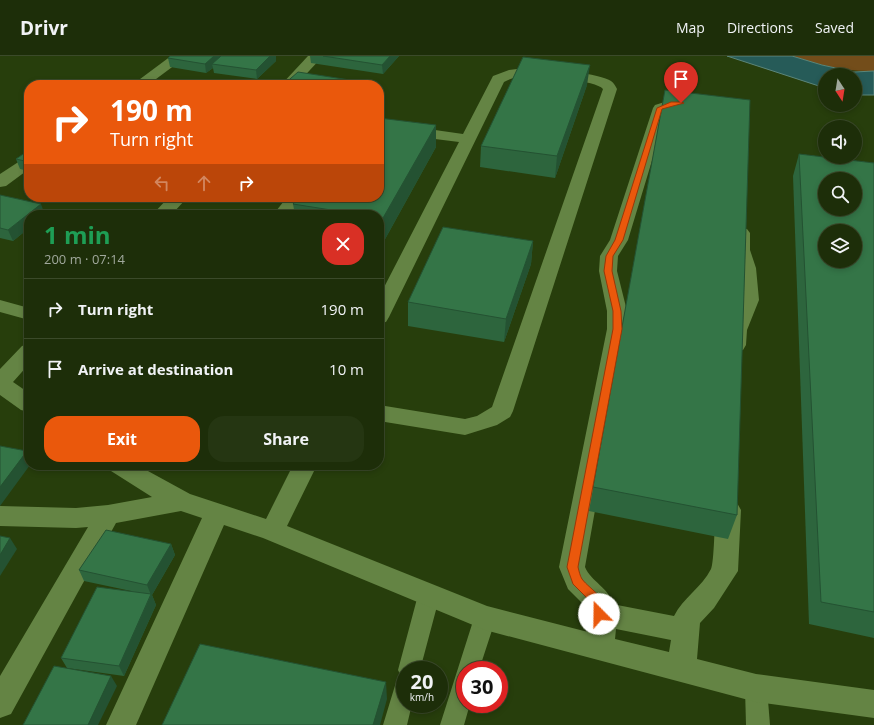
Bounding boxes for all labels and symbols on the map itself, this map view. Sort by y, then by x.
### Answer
pin [664,62,698,103]
north arrow [818,68,862,112]
position arrow [578,593,620,635]
speed limit sign: 30 [456,661,508,713]

